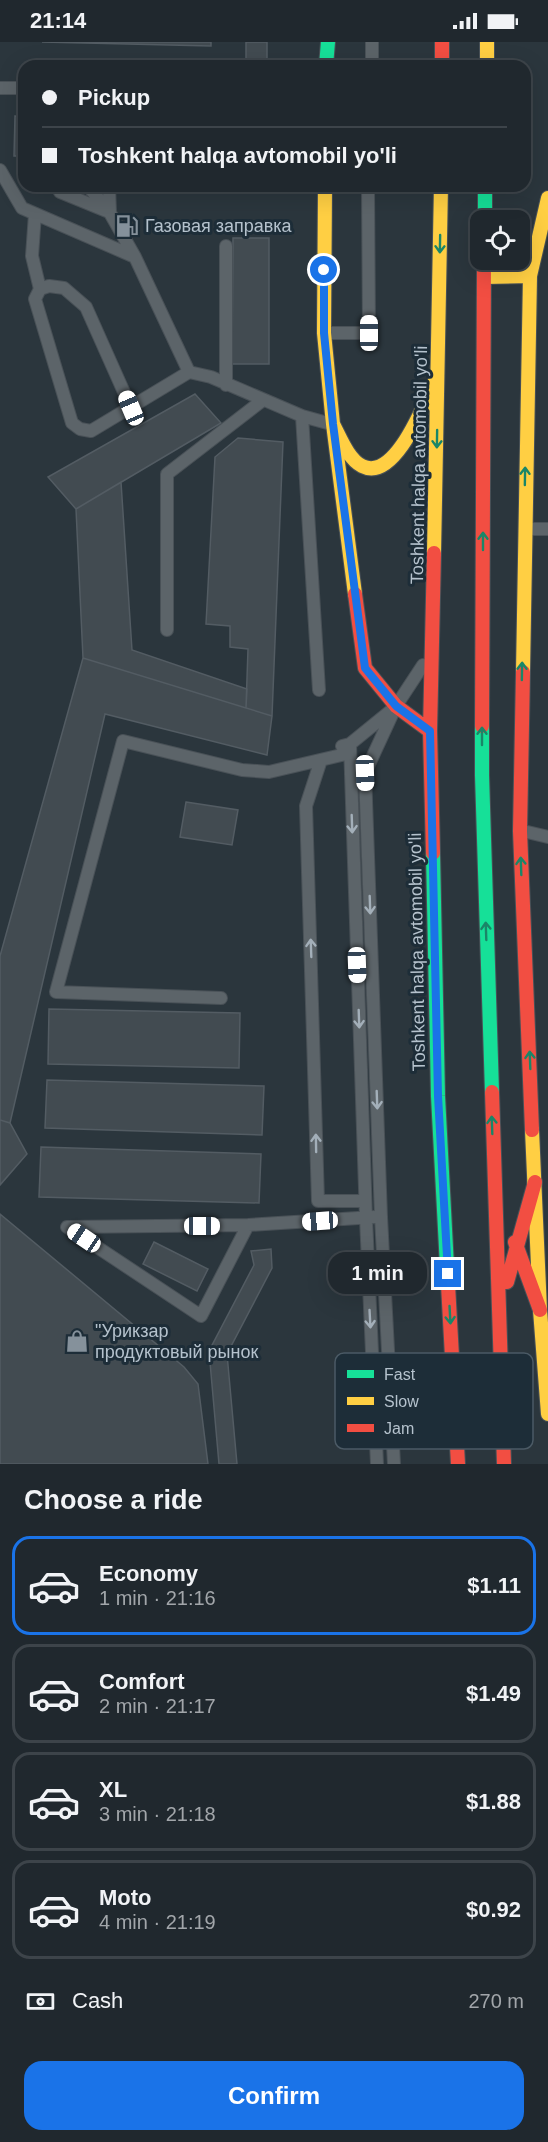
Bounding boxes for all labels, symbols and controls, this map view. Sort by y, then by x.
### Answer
text: 21:14 [30,8,86,33]
text: Pickup [78,85,150,110]
text: Toshkent halqa avtomobil yo'li [78,143,397,168]
map controls [470,210,530,270]
button: locate [470,210,530,270]
fuel station icon: Газовая заправка [114,213,140,239]
place label: Газовая заправка [145,216,293,236]
one-way arrow [434,234,446,254]
route start [310,256,337,283]
car [360,315,378,351]
street label: Toshkent halqa avtomobil yo'li [407,346,431,584]
car [116,388,146,428]
one-way arrow [432,429,443,449]
one-way arrow [520,466,531,486]
one-way arrow [477,531,489,551]
one-way arrow [516,661,528,681]
one-way arrow [476,726,488,746]
car [355,755,375,791]
one-way arrow [347,813,358,833]
street label: Toshkent halqa avtomobil yo'li [405,833,429,1071]
one-way arrow [516,856,527,876]
one-way arrow [364,895,375,915]
one-way arrow [481,921,492,941]
one-way arrow [306,938,317,958]
car [347,947,367,983]
one-way arrow [353,1008,365,1028]
one-way arrow [524,1051,535,1071]
one-way arrow [371,1089,382,1109]
one-way arrow [486,1116,498,1136]
one-way arrow [311,1133,322,1153]
car [301,1211,339,1231]
car [184,1217,220,1235]
car [64,1220,104,1256]
callout: 1 min [328,1253,427,1295]
route end [434,1260,461,1287]
text: 1 min [351,1262,404,1284]
one-way arrow [444,1304,455,1324]
one-way arrow [365,1308,376,1328]
place label: "Урикзар продуктовый рынок [95,1321,258,1362]
shop icon: "Урикзар продуктовый рынок [64,1328,90,1354]
legend [335,1353,533,1449]
text: Fast [384,1366,416,1383]
text: Slow [384,1393,419,1410]
text: Jam [384,1420,414,1437]
text: Choose a ride [24,1485,203,1515]
icon: car [27,1559,81,1613]
text: Economy [99,1561,198,1586]
text: $1.11 [467,1573,521,1598]
text: 1 min · 21:16 [99,1587,216,1609]
icon: car [27,1667,81,1721]
text: Comfort [99,1669,185,1694]
text: $1.49 [466,1681,521,1706]
text: 2 min · 21:17 [99,1695,216,1717]
icon: car [27,1775,81,1829]
text: XL [99,1777,127,1802]
text: $1.88 [466,1789,521,1814]
text: 3 min · 21:18 [99,1803,216,1825]
icon: car [27,1883,81,1937]
text: Moto [99,1885,152,1910]
text: $0.92 [466,1897,521,1922]
text: 4 min · 21:19 [99,1911,216,1933]
icon: cash [24,1985,57,2018]
text: Cash [72,1988,123,2013]
text: 270 m [468,1990,524,2012]
button: Confirm [24,2061,524,2130]

